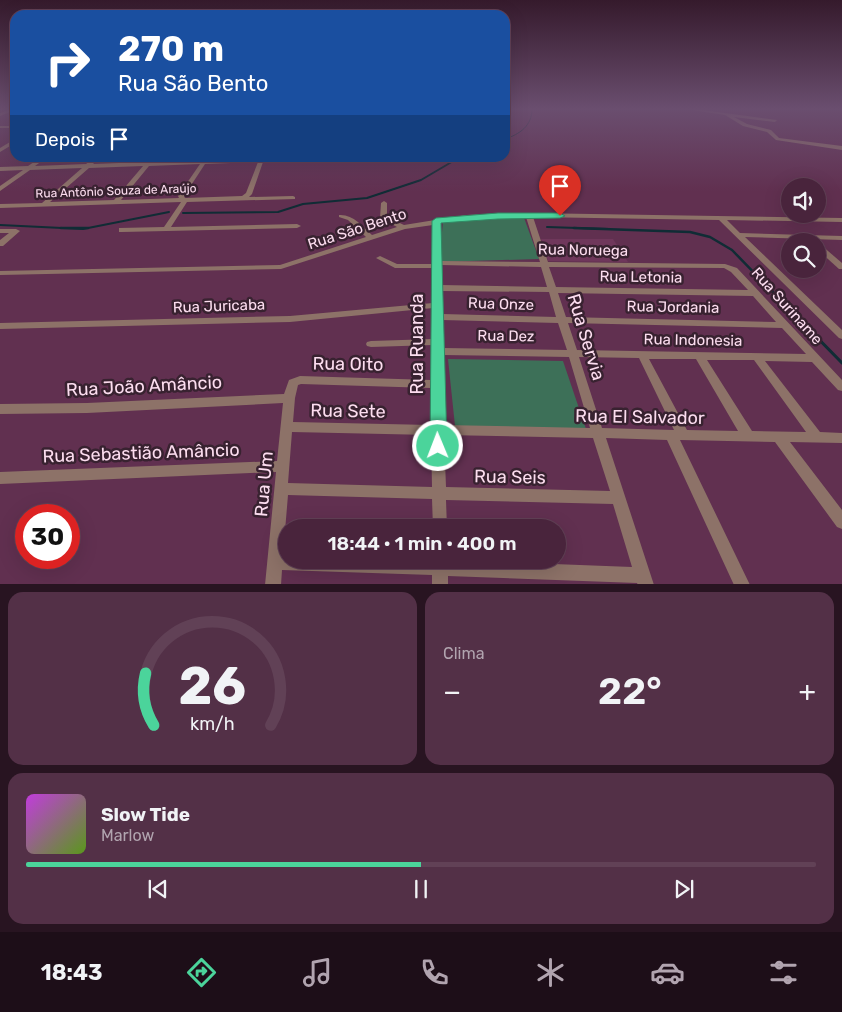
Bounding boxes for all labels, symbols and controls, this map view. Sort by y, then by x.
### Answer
text: 270 m [118,28,224,70]
icon: right [35,30,100,95]
text: Rua São Bento [118,70,268,97]
icon: arrive [105,125,133,153]
text: Depois [35,128,95,151]
pin [539,165,581,216]
icon: arrive [546,172,574,200]
map controls [781,178,826,278]
button: sound [781,178,826,223]
street label: Rua Antônio Souza de Araújo [35,181,197,201]
street label: Rua São Bento [305,205,409,253]
button: search [781,233,826,278]
street label: Rua Noruega [538,240,628,260]
street label: Rua Suriname [748,264,826,348]
street label: Rua Letonia [599,267,683,287]
street label: Rua Servia [562,291,610,383]
street label: Rua Ruanda [406,293,428,395]
street label: Rua Onze [468,294,534,314]
street label: Rua Juricaba [173,295,265,317]
street label: Rua Jordania [627,297,719,317]
street label: Rua Dez [477,327,535,346]
street label: Rua Indonesia [644,330,742,350]
street label: Rua Oito [312,352,384,376]
street label: Rua João Amâncio [65,371,223,401]
street label: Rua Sete [310,399,386,423]
street label: Rua El Salvador [575,405,705,429]
position arrow [411,419,463,471]
street label: Rua Sebastião Amâncio [42,439,240,467]
street label: Rua Um [250,450,278,518]
street label: Rua Seis [474,465,546,489]
speed limit sign: 30 [15,504,80,569]
text: 18:44 · 1 min · 400 m [327,532,517,555]
text: Clima [443,644,484,663]
text: 26 [179,655,246,717]
text: 22° [598,668,662,714]
text: − [443,675,461,708]
text: + [799,675,816,708]
text: km/h [190,713,235,734]
text: Slow Tide [101,803,190,826]
text: Marlow [101,826,154,845]
icon: previous [144,875,172,903]
icon: pause [407,875,435,903]
icon: next [670,875,698,903]
icon: directions [184,955,219,990]
icon: music [300,955,335,990]
icon: phone [417,955,452,990]
icon: climate [533,955,568,990]
icon: car [650,955,685,990]
icon: filters [766,955,801,990]
text: 18:43 [41,959,103,986]

